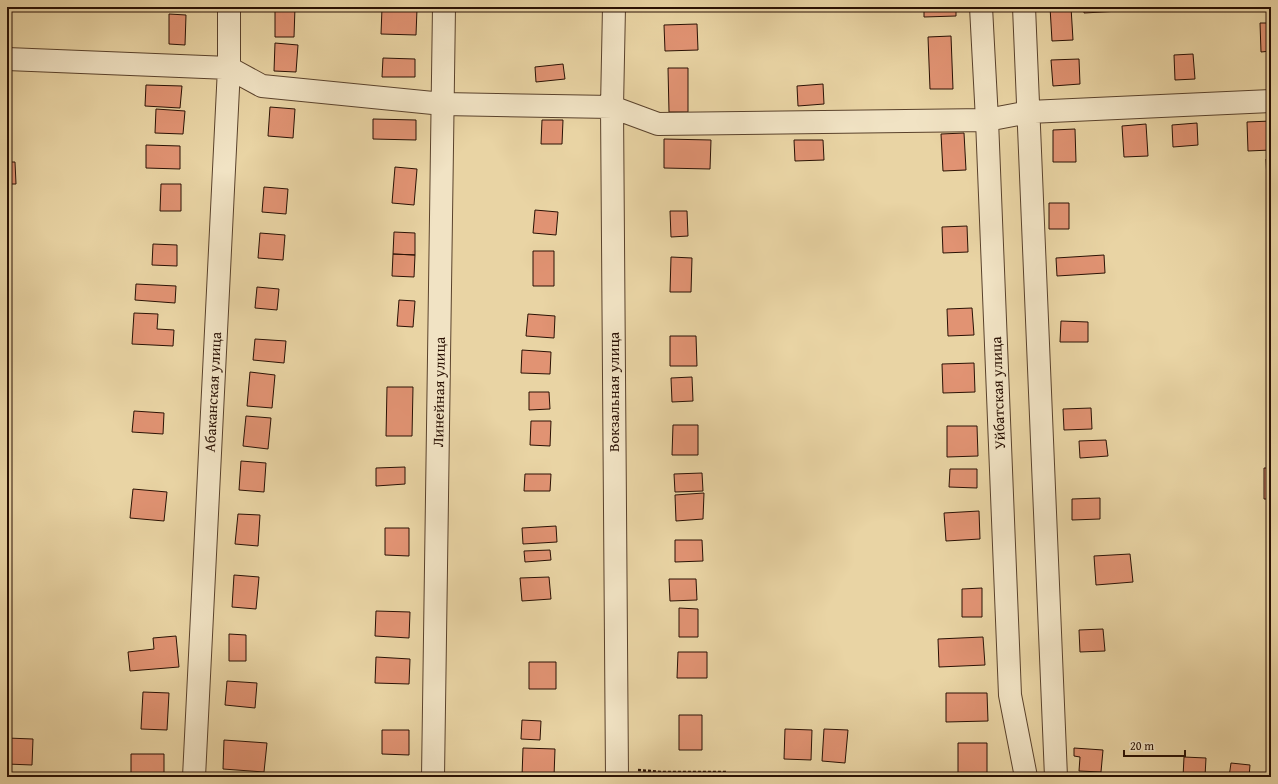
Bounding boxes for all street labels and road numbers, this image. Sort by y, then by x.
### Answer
street label: Абаканская улица [199,330,226,453]
street label: Вокзальная улица [603,331,624,452]
street label: Уйбатская улица [985,335,1010,450]
street label: Линейная улица [427,336,450,447]

